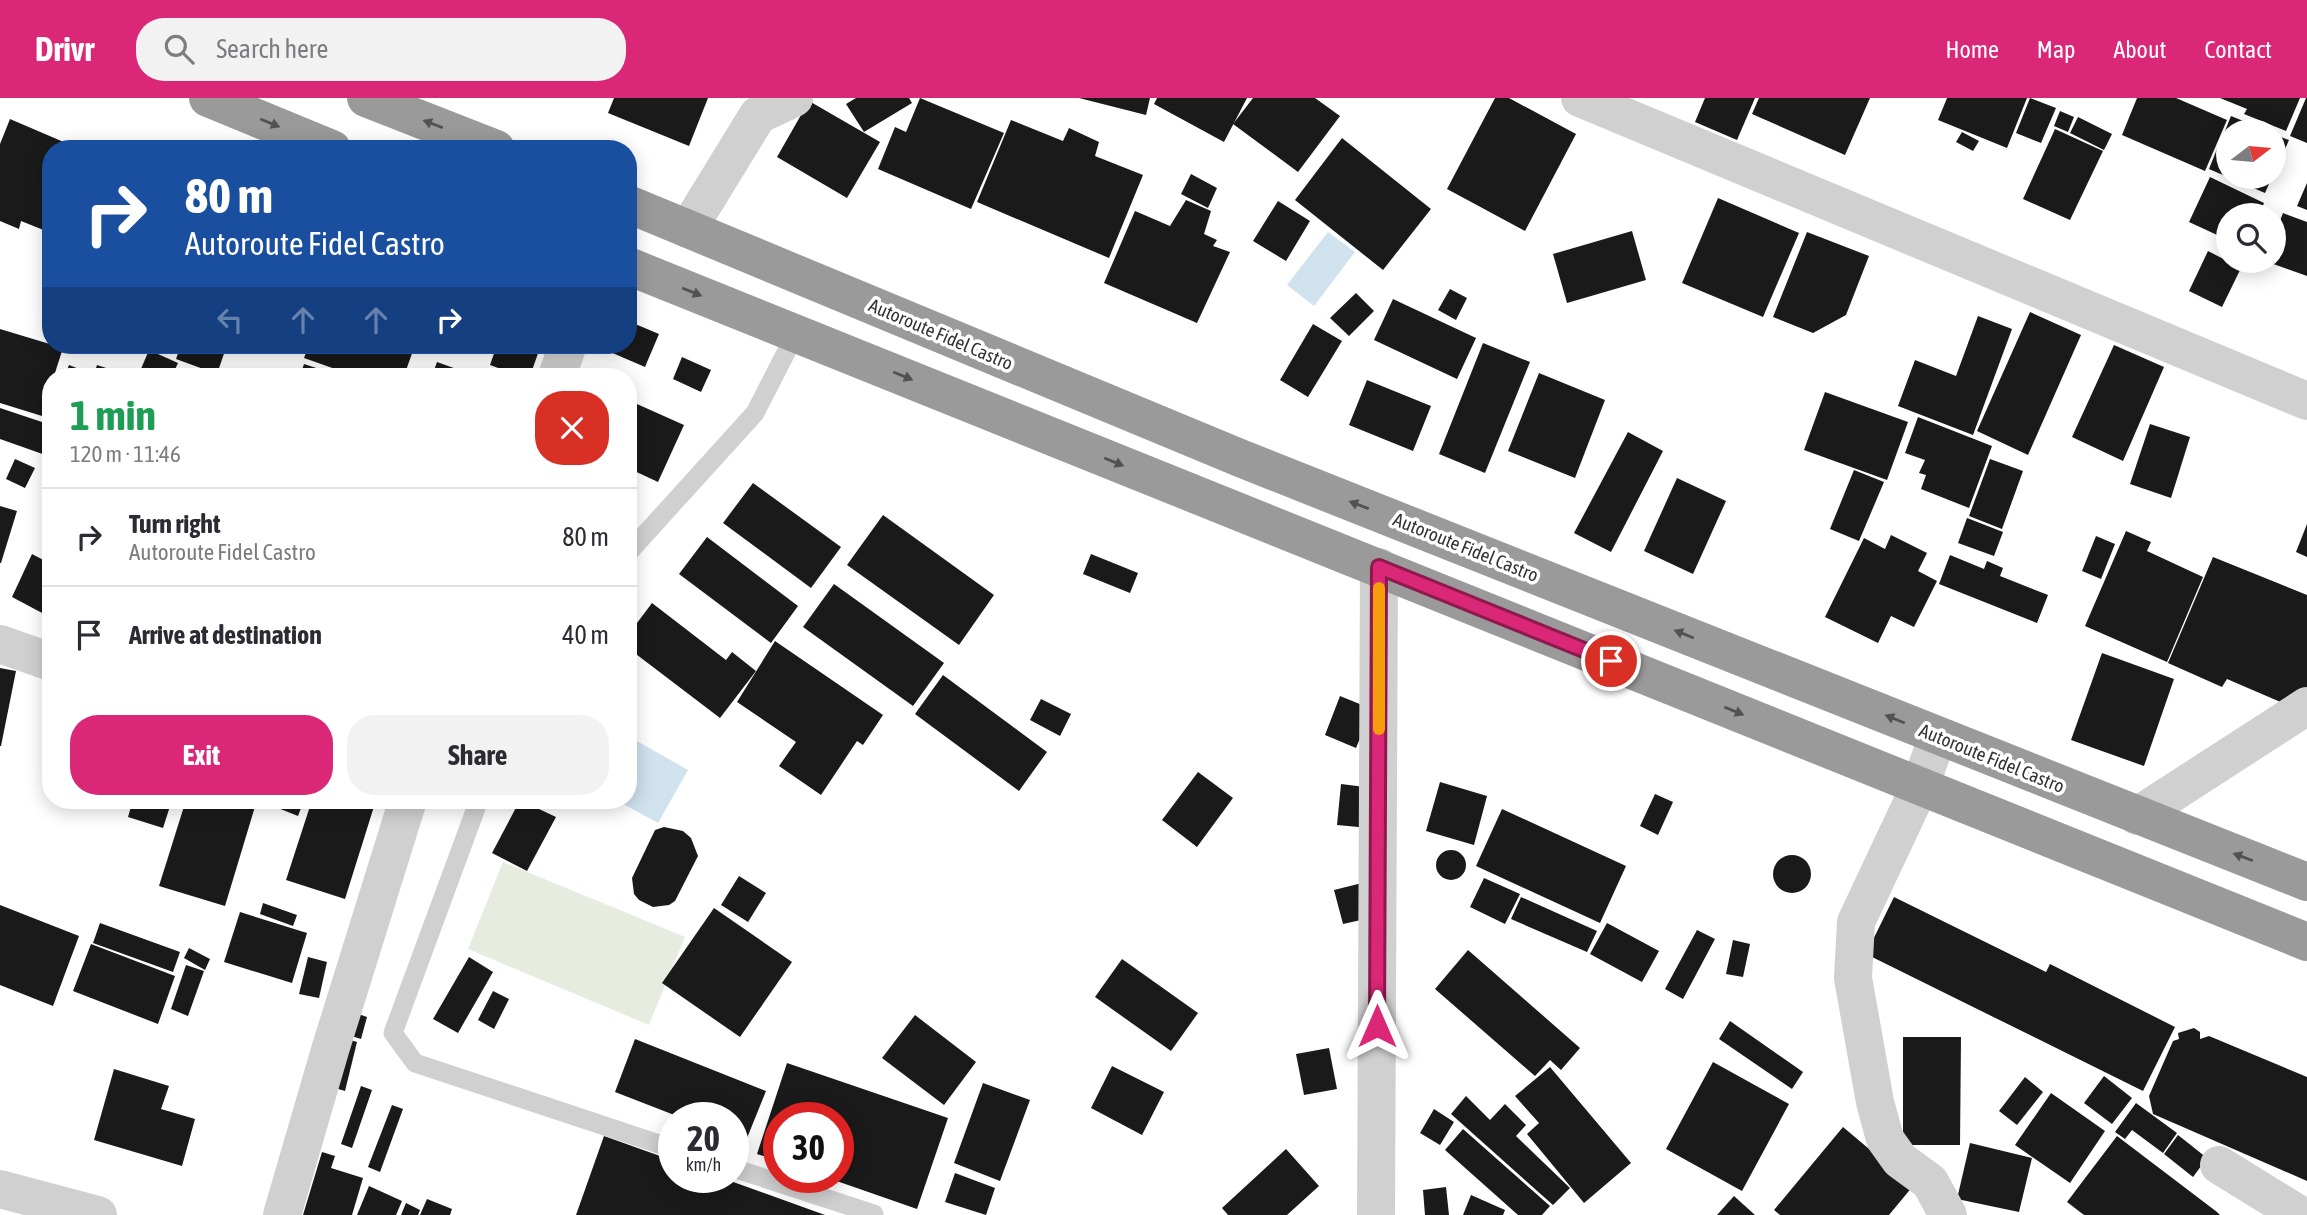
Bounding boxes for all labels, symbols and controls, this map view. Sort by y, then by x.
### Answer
search box [136,18,626,81]
text: Drivr [35,30,94,68]
icon: search [160,30,198,68]
text: Search here [216,34,328,64]
text: Home [1945,36,1999,63]
text: Map [2037,36,2075,63]
text: About [2113,36,2166,63]
text: Contact [2204,36,2272,63]
one-way arrow [260,118,281,129]
one-way arrow [422,118,443,129]
north arrow [2216,119,2286,189]
map controls [2216,119,2286,273]
text: 80 m [185,167,273,223]
icon: right [70,168,161,259]
button: search [2216,203,2286,273]
text: Autoroute Fidel Castro [185,225,445,262]
one-way arrow [681,286,702,297]
street label: Autoroute Fidel Castro [866,294,1016,374]
icon: left [211,301,249,339]
icon: ahead [284,301,322,339]
icon: ahead [357,301,395,339]
icon: right [430,301,468,339]
one-way arrow [892,371,913,382]
text: 1 min [70,391,156,439]
button: close [535,391,609,465]
text: 120 m · 11:46 [70,441,181,467]
one-way arrow [1103,456,1124,467]
one-way arrow [1348,499,1369,510]
street label: Autoroute Fidel Castro [1390,508,1542,586]
text: Turn right [129,509,220,539]
icon: right [70,518,108,556]
text: 80 m [562,522,609,552]
text: Autoroute Fidel Castro [129,539,316,565]
icon: arrive [70,616,108,654]
text: Arrive at destination [129,620,322,650]
text: 40 m [562,620,609,650]
one-way arrow [1673,629,1694,640]
pin [1581,631,1641,691]
icon: arrive [1592,642,1630,680]
one-way arrow [1724,705,1745,716]
one-way arrow [1885,713,1906,724]
button: Exit [70,715,333,795]
button: Share [347,715,609,795]
street label: Autoroute Fidel Castro [1916,719,2068,797]
one-way arrow [2233,852,2254,863]
position arrow [1340,989,1414,1063]
speed limit sign: 30 [763,1102,854,1193]
text: 20 [687,1118,720,1158]
text: km/h [686,1154,721,1175]

